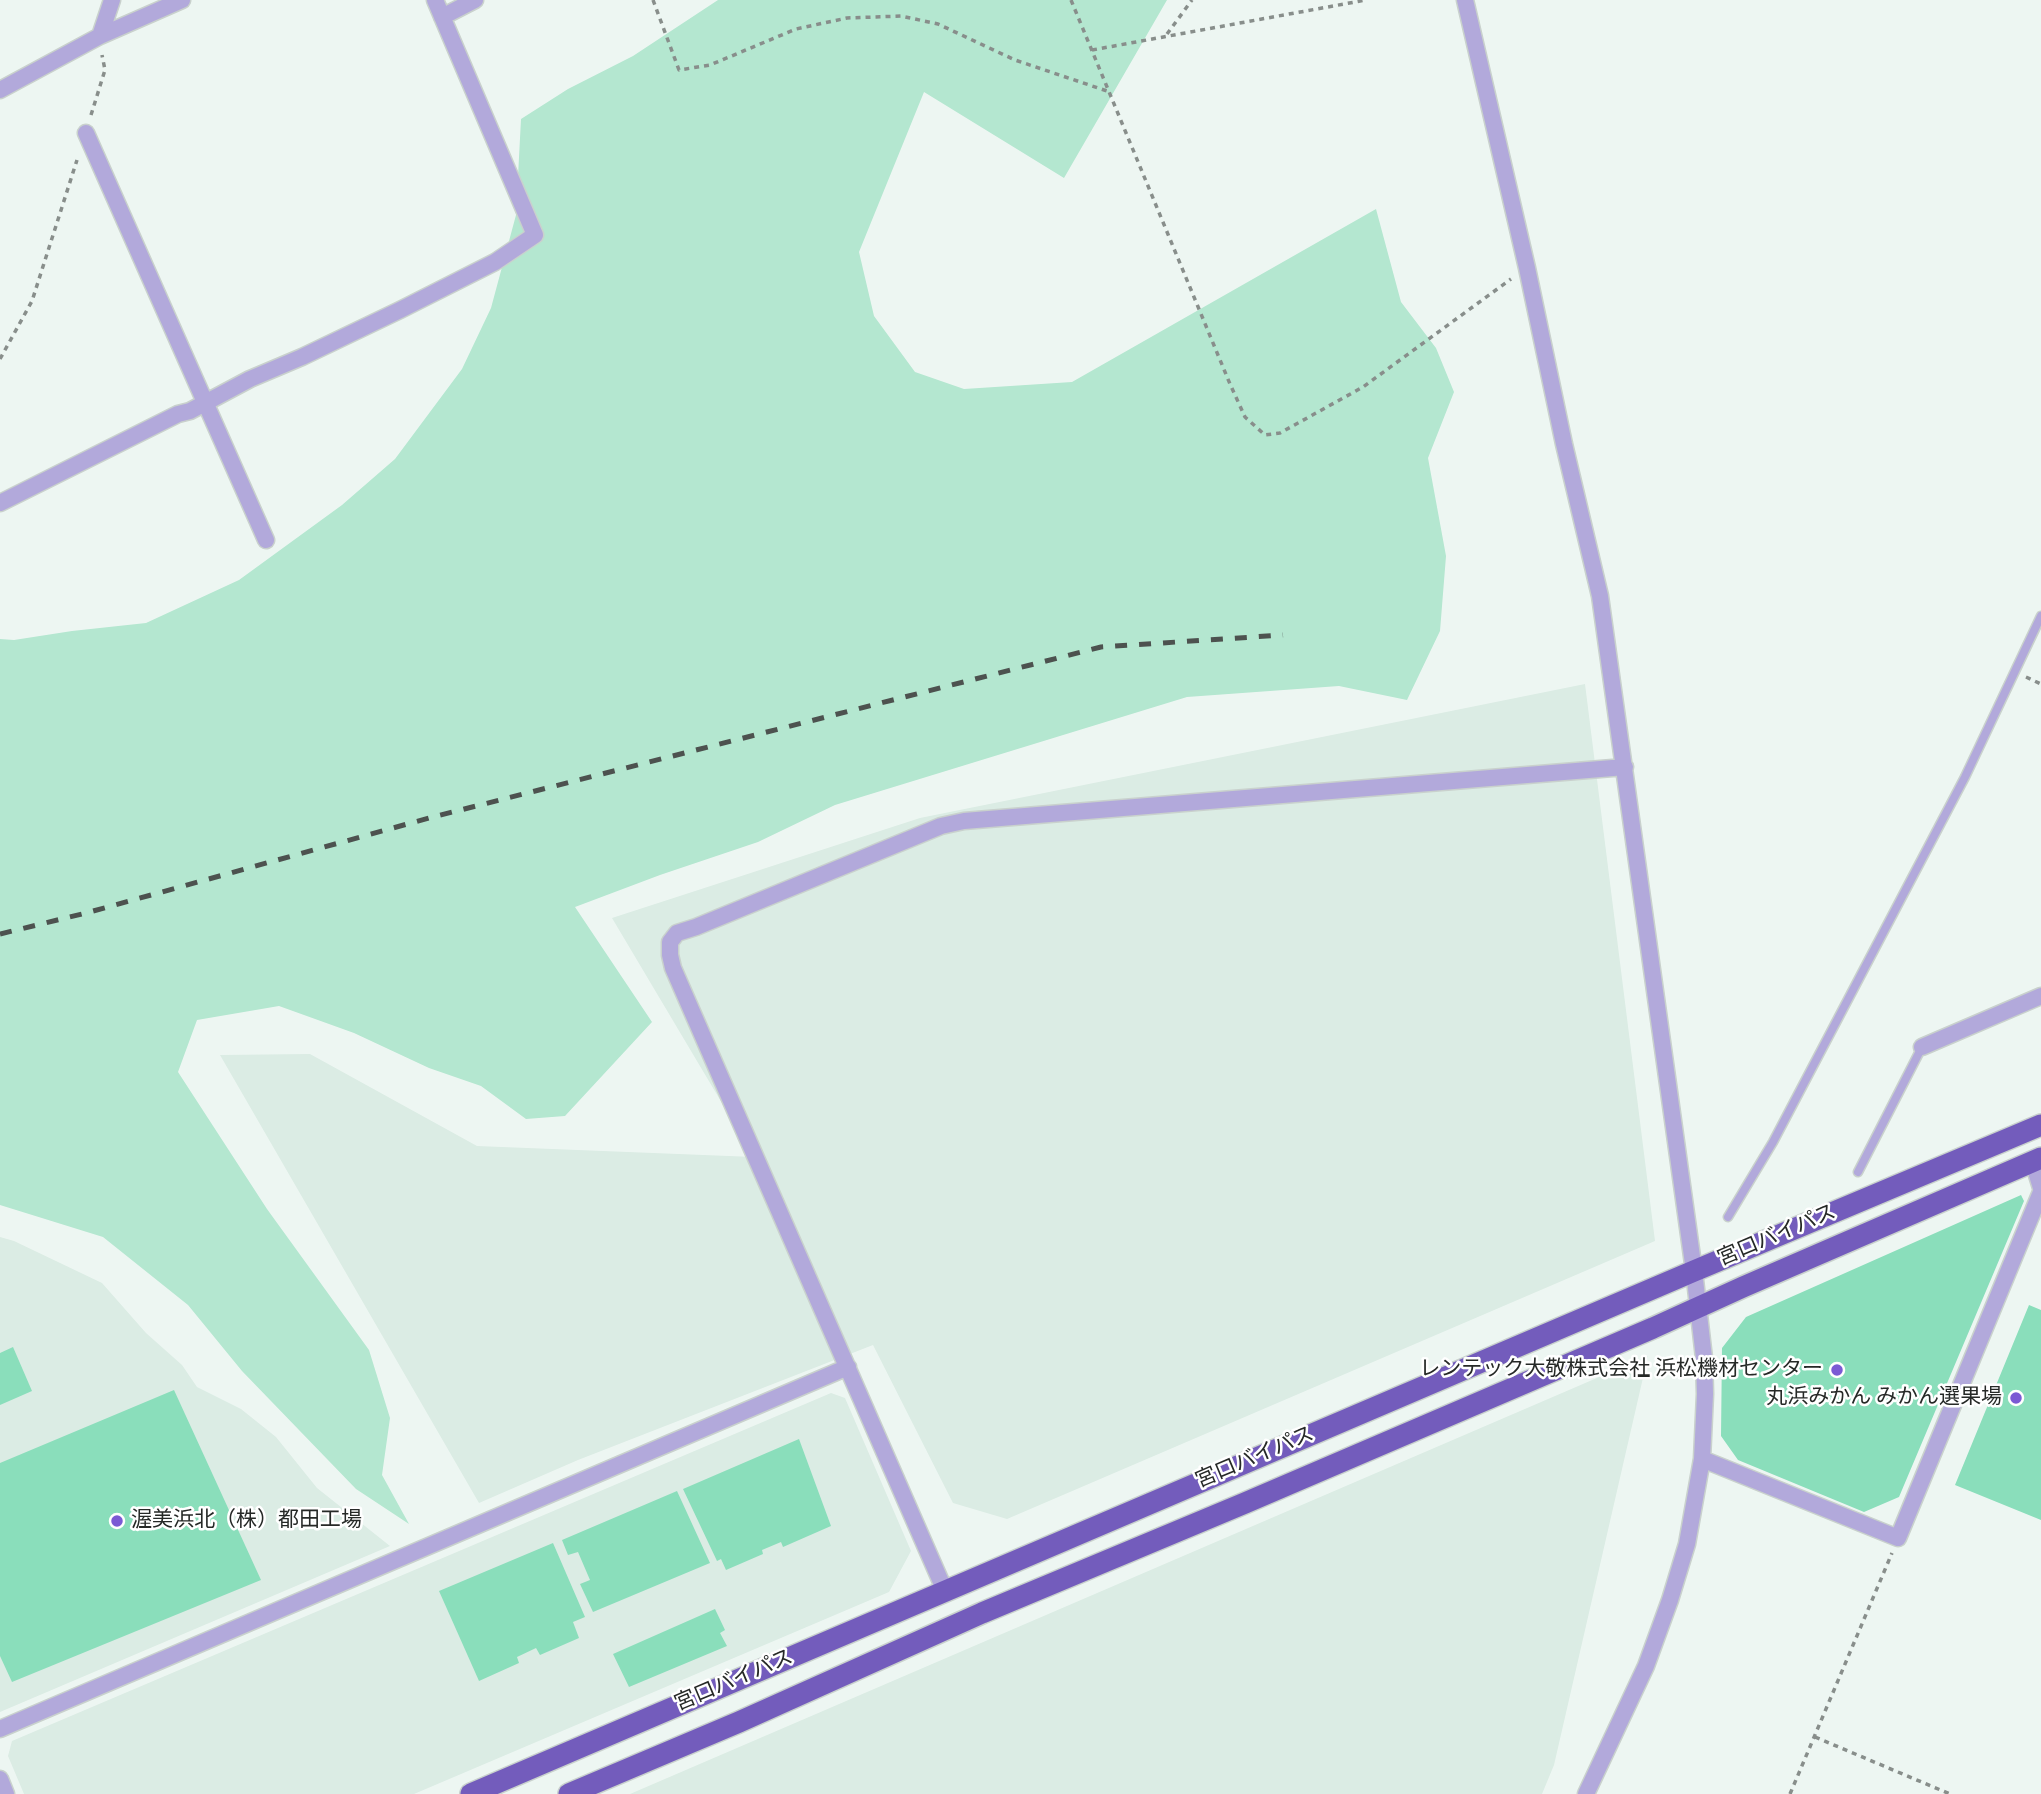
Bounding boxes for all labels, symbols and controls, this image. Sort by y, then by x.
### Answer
street label: 宮口バイパス [1714,1200,1840,1272]
place label: レンテック大敬株式会社 浜松機材センター [1419,1357,1823,1383]
marker: レンテック大敬株式会社 浜松機材センター [1829,1362,1845,1378]
place label: 丸浜みかん みかん選果場 [1766,1385,2002,1411]
marker: 丸浜みかん みかん選果場 [2008,1390,2024,1406]
street label: 宮口バイパス [1192,1422,1318,1494]
place label: 渥美浜北（株）都田工場 [131,1508,362,1534]
marker: 渥美浜北（株）都田工場 [109,1513,125,1529]
street label: 宮口バイパス [671,1645,797,1717]

